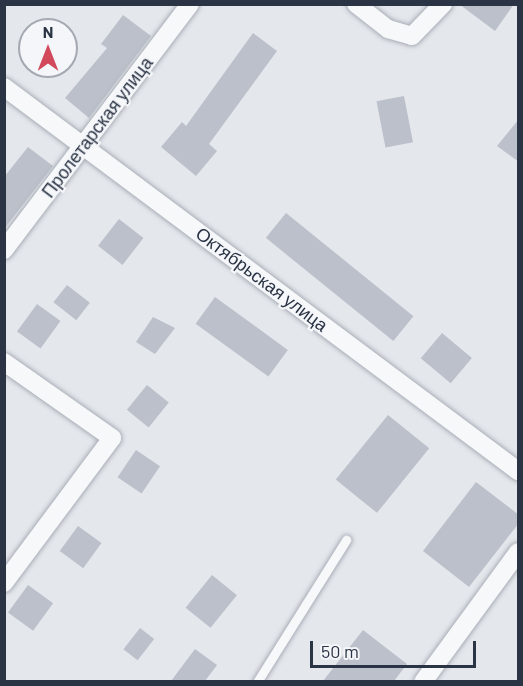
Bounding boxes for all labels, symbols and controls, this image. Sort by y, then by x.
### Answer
north arrow [18,18,78,78]
text: N [43,22,53,41]
street label: Пролетарская улица [37,52,157,202]
street label: Октябрьская улица [192,222,332,336]
scale bar [313,629,480,667]
text: 50 m [321,640,359,662]

